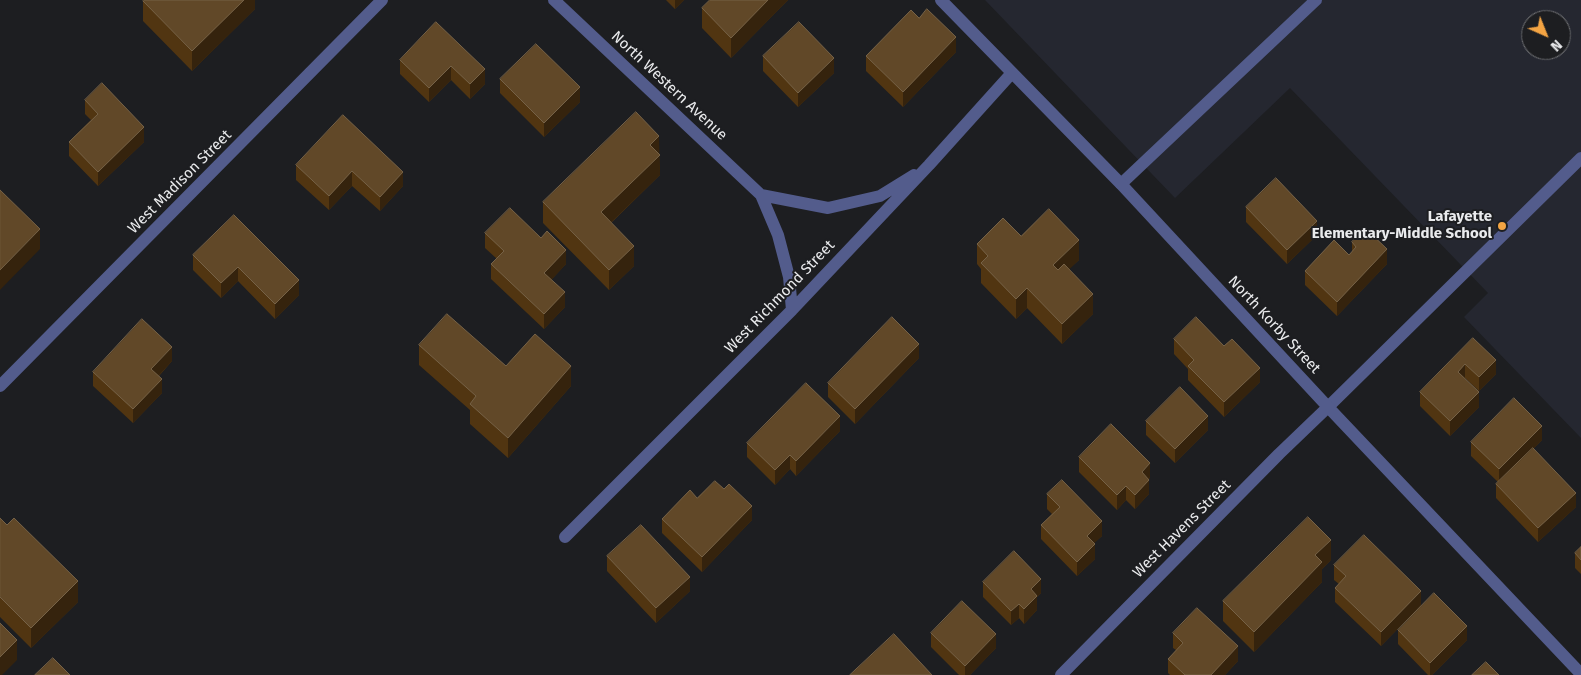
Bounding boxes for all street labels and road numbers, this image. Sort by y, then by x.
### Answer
street label: North Western Avenue [607,28,731,144]
street label: West Madison Street [124,126,236,238]
street label: West Richmond Street [721,237,839,357]
street label: North Korby Street [1224,272,1324,378]
street label: West Havens Street [1129,476,1235,582]

